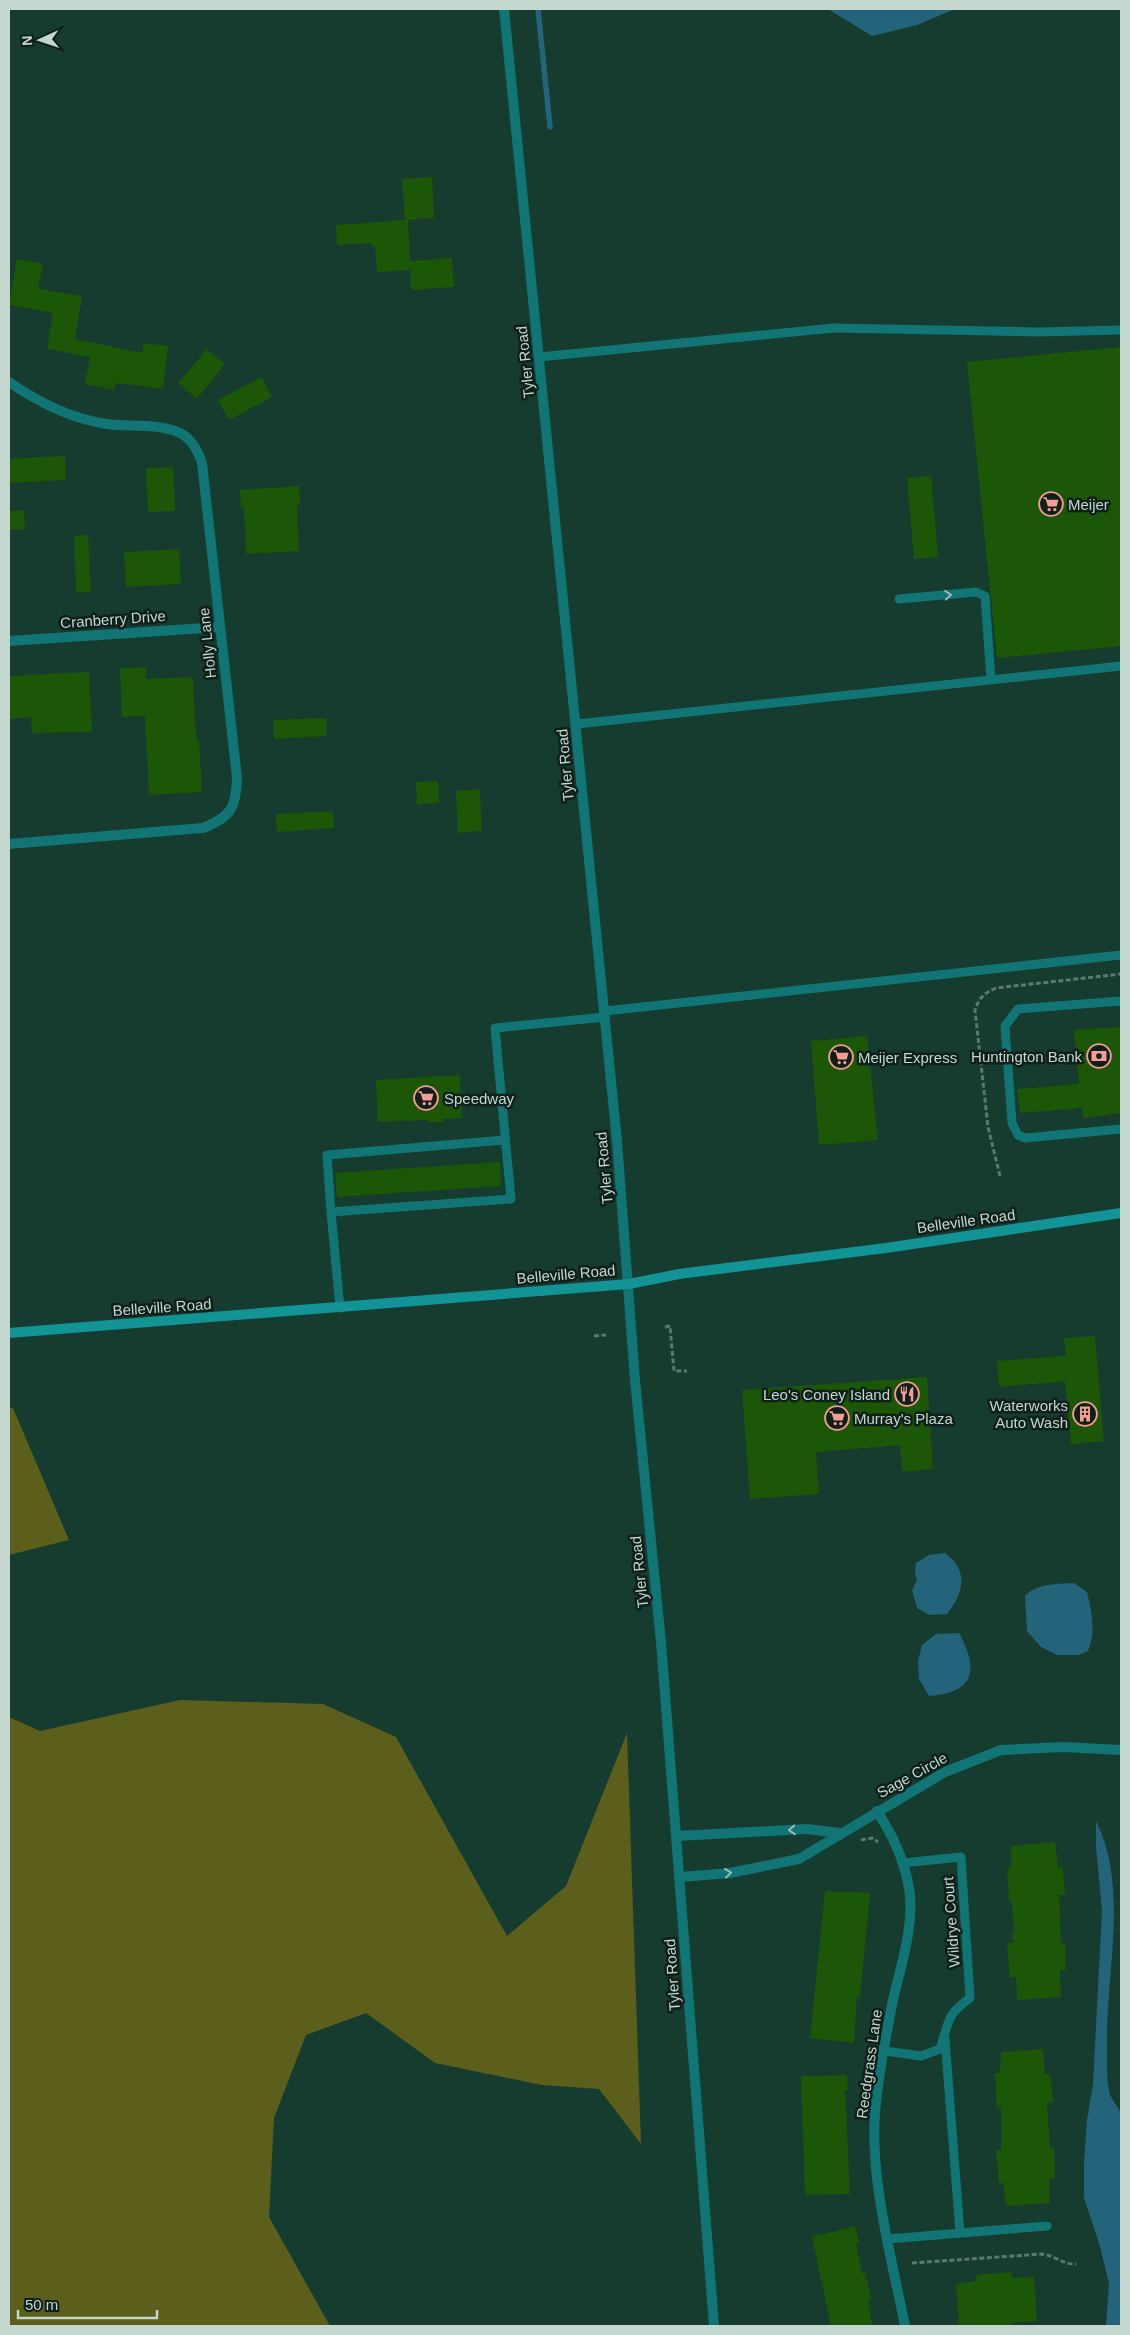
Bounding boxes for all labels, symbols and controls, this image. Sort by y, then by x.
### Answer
north arrow [15,15,65,65]
text: N [19,35,35,46]
street label: Tyler Road [513,325,537,399]
supermarket icon: Meijer [1038,491,1064,517]
place label: Meijer [1068,496,1109,513]
one-way arrow [944,589,952,600]
street label: Cranberry Drive [60,607,166,631]
street label: Holly Lane [195,607,219,679]
street label: Tyler Road [553,728,577,802]
bank icon: Huntington Bank [1086,1043,1112,1069]
supermarket icon: Meijer Express [828,1044,854,1070]
place label: Huntington Bank [971,1048,1082,1065]
place label: Meijer Express [858,1049,957,1066]
supermarket icon: Speedway [413,1085,439,1111]
place label: Speedway [444,1090,515,1107]
street label: Tyler Road [592,1131,616,1205]
street label: Belleville Road [916,1206,1016,1236]
street label: Belleville Road [516,1261,616,1287]
street label: Belleville Road [112,1295,212,1319]
restaurant icon: Leo's Coney Island [894,1381,920,1407]
place label: Leo's Coney Island [763,1386,890,1403]
place label: Waterworks Auto Wash [989,1397,1068,1431]
building icon: Waterworks Auto Wash [1072,1401,1098,1427]
supermarket icon: Murray's Plaza [824,1405,850,1431]
place label: Murray's Plaza [854,1410,953,1427]
street label: Tyler Road [627,1535,651,1609]
street label: Sage Circle [874,1749,950,1801]
one-way arrow [787,1825,795,1836]
one-way arrow [725,1868,733,1879]
street label: Wildrye Court [939,1875,963,1968]
street label: Tyler Road [661,1938,683,2012]
street label: Reedgrass Lane [853,2008,885,2120]
scale bar [18,2288,156,2320]
text: 50 m [25,2296,58,2313]

